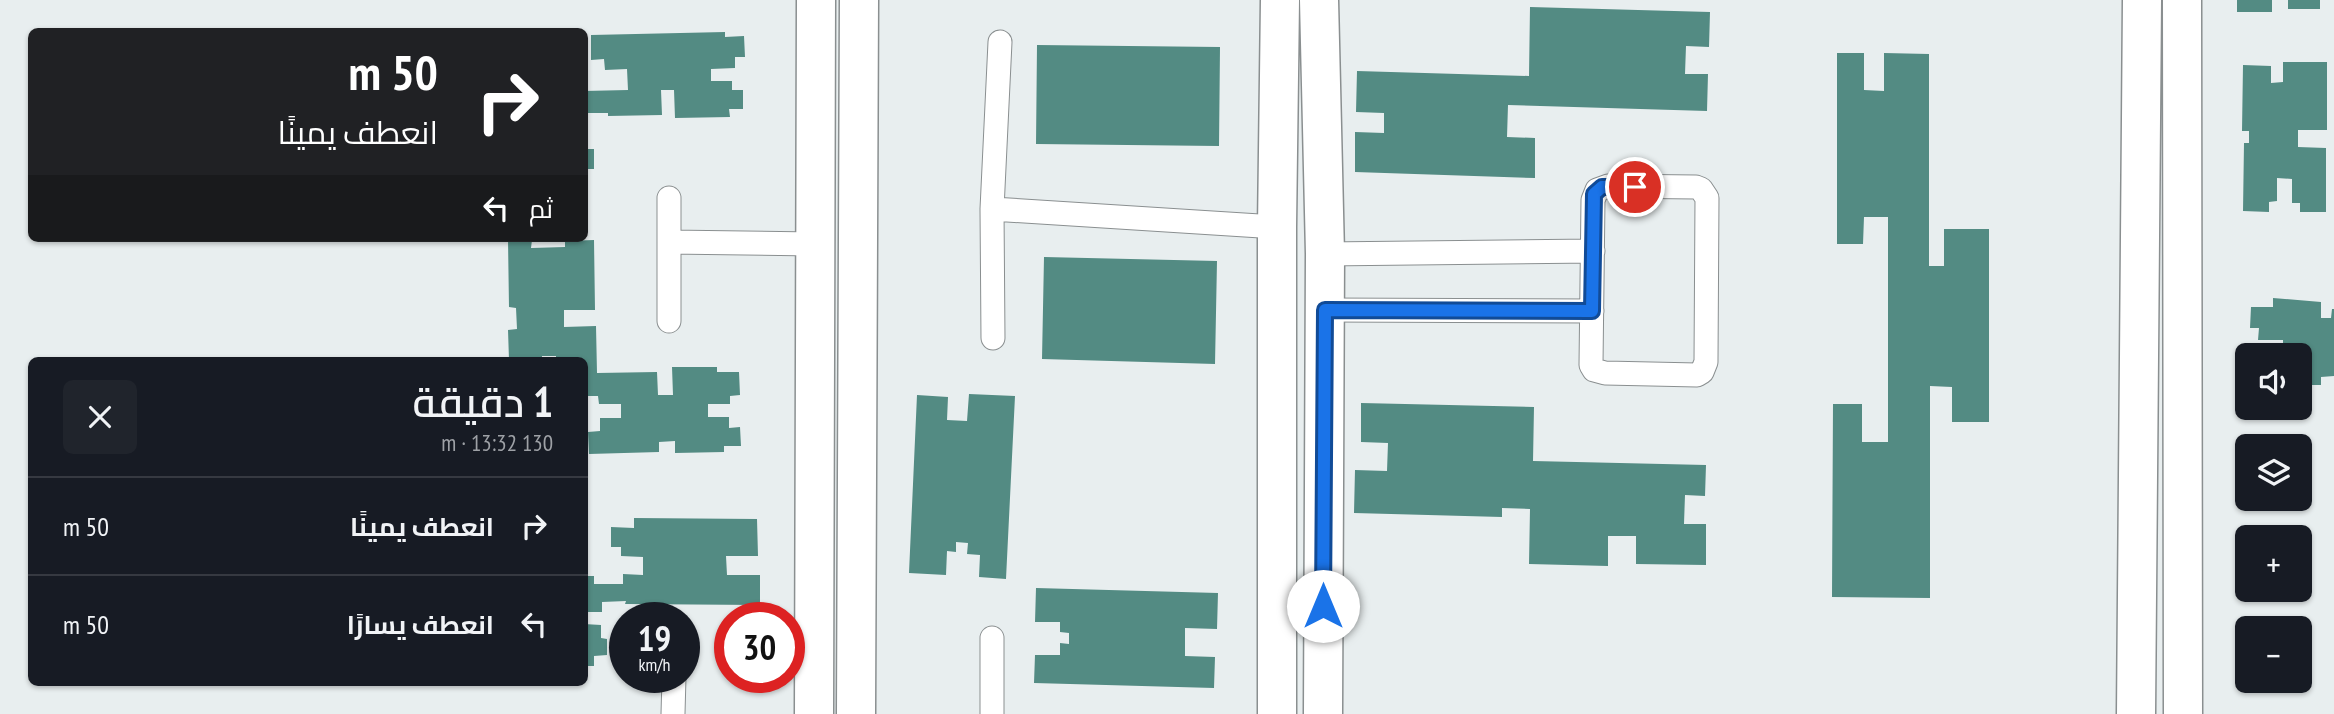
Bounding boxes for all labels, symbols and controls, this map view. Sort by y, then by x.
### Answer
text: 50 m [349,40,438,104]
icon: right [462,56,553,147]
text: انعطف يمينًا [278,111,438,153]
pin [1605,157,1665,217]
icon: arrive [1616,168,1654,206]
icon: left [477,189,515,227]
text: ثم [529,192,553,225]
map controls [2235,343,2312,693]
button: sound [2235,343,2312,420]
text: 1 دقيقة [412,374,553,429]
button: close [63,380,137,454]
text: 130 m · 13:32 [441,428,553,457]
button: layers [2235,434,2312,511]
icon: right [515,507,553,545]
text: 50 m [63,510,109,543]
text: انعطف يمينًا [350,510,494,543]
button: + [2235,525,2312,602]
position arrow [1286,569,1360,643]
speed limit sign: 30 [714,602,805,693]
icon: left [515,605,553,643]
text: 50 m [63,608,109,641]
text: انعطف يسارًا [347,608,494,641]
text: 19 [638,615,671,661]
button: − [2235,616,2312,693]
text: km/h [639,653,670,676]

